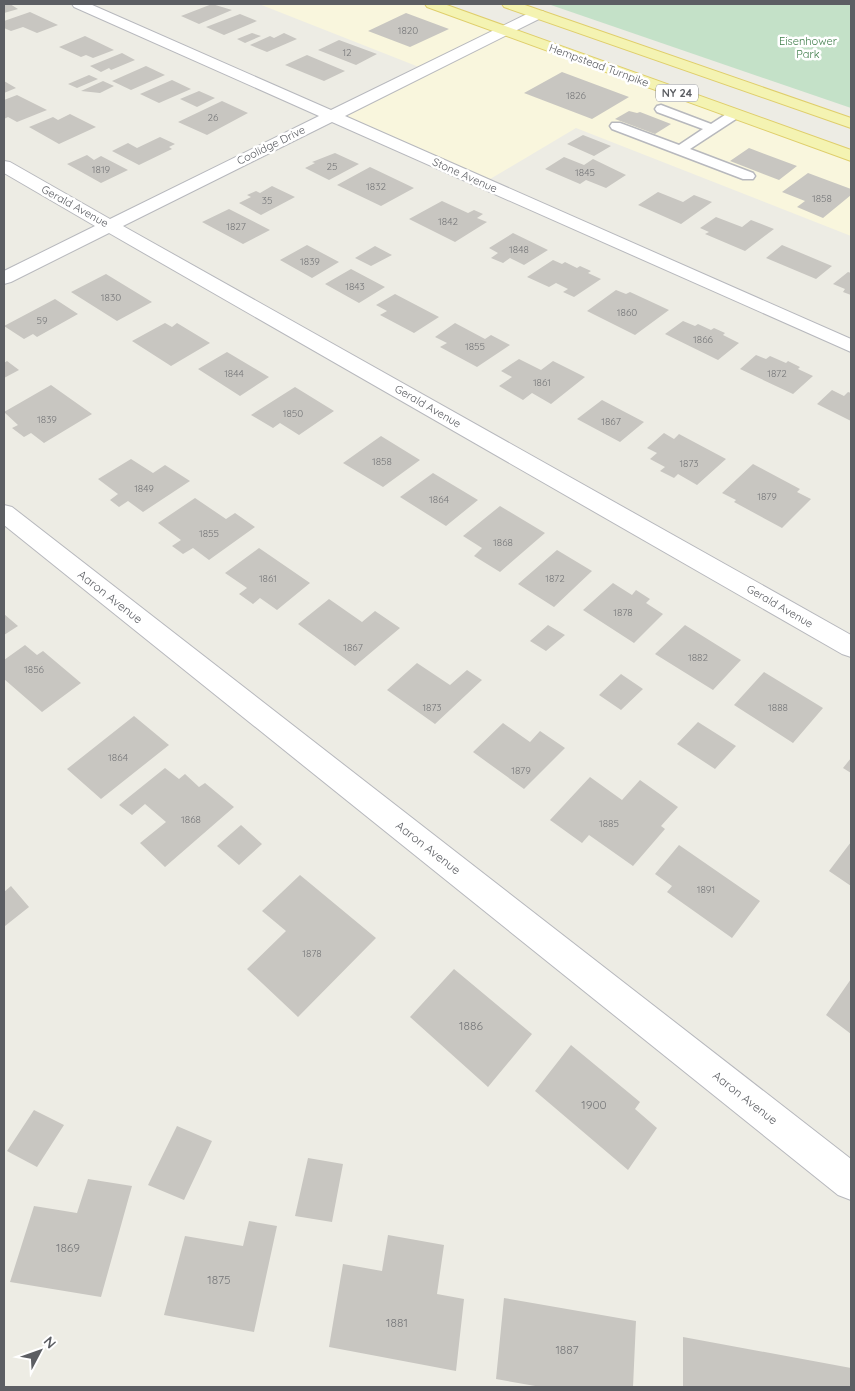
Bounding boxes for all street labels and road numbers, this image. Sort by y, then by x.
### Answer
street label: Hempstead Turnpike [547,40,651,90]
road number: NY 24 [656,85,698,102]
street label: Coolidge Drive [235,122,307,168]
street label: Stone Avenue [430,154,500,196]
street label: Gerald Avenue [39,182,111,230]
street label: Gerald Avenue [392,381,464,431]
street label: Aaron Avenue [75,567,146,627]
street label: Gerald Avenue [744,581,816,631]
street label: Aaron Avenue [393,818,464,878]
street label: Aaron Avenue [710,1068,781,1128]

